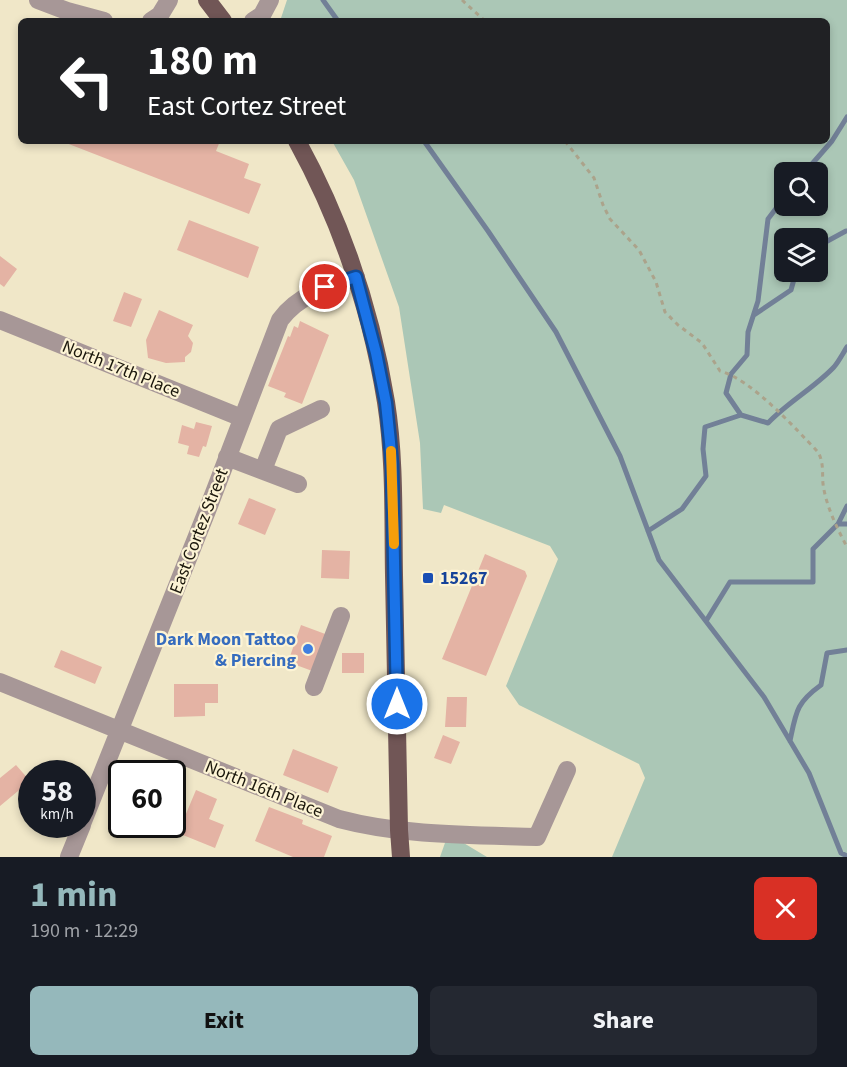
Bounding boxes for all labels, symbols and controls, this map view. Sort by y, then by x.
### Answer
text: 180 m [147,31,258,91]
icon: left [48,42,126,120]
text: East Cortez Street [147,87,346,126]
map controls [774,162,828,282]
button: search [774,162,828,216]
button: layers [774,228,828,282]
pin [299,261,350,312]
icon: arrive [308,270,341,303]
street label: North 17th Place [58,334,184,404]
street label: East Cortez Street [164,465,234,597]
place label: 15267 [440,566,488,591]
marker: 15267 [421,571,435,585]
place label: Dark Moon Tattoo & Piercing [156,627,296,673]
marker: Dark Moon Tattoo & Piercing [301,642,315,656]
position arrow [365,672,429,736]
street label: North 16th Place [201,754,327,824]
speed limit sign: 60 [108,760,186,838]
text: 58 [41,770,73,813]
text: km/h [40,804,74,825]
text: 1 min [30,869,118,920]
button: close [754,877,817,940]
text: 190 m · 12:29 [30,917,138,945]
button: Exit [30,986,418,1055]
button: Share [430,986,817,1055]

